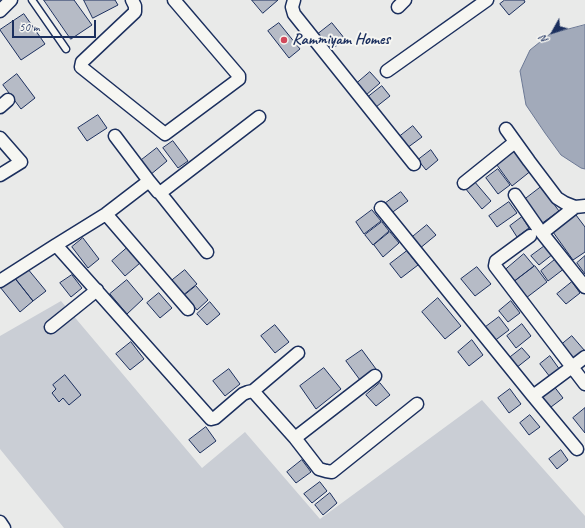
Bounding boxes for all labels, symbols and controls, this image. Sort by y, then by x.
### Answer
scale bar [14,12,98,38]
north arrow [533,12,573,52]
text: 50 m [19,19,39,35]
place label: Rammiyam Homes [292,30,390,50]
text: N [536,33,551,47]
marker: Rammiyam Homes [279,35,289,45]

